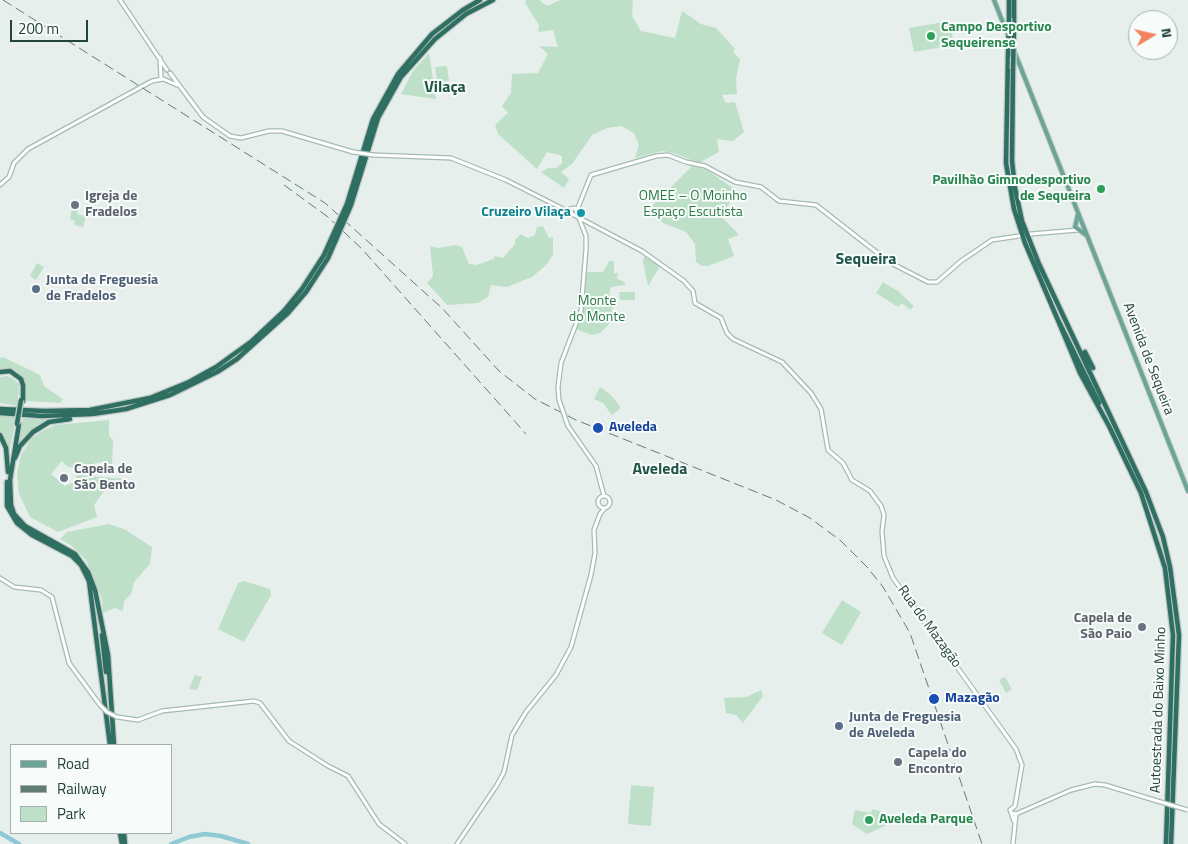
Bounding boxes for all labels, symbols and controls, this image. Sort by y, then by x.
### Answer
scale bar [12,10,90,42]
north arrow [1128,10,1178,60]
text: 200 m [18,17,59,40]
place label: Campo Desportivo Sequeirense [941,20,1052,52]
text: N [1156,26,1178,39]
marker: Campo Desportivo Sequeirense [925,30,937,42]
district label: Vilaça [424,78,466,98]
place label: Pavilhão Gimnodesportivo de Sequeira [932,173,1091,206]
marker: Pavilhão Gimnodesportivo de Sequeira [1095,183,1107,195]
place label: Igreja de Fradelos [85,189,137,222]
park label: OMEE – O Moinho Espaço Escutista [639,189,747,222]
marker: Igreja de Fradelos [69,199,81,211]
place label: Cruzeiro Vilaça [481,205,571,221]
marker: Cruzeiro Vilaça [575,207,587,219]
district label: Sequeira [836,250,896,270]
place label: Junta de Freguesia de Fradelos [46,273,158,306]
marker: Junta de Freguesia de Fradelos [30,283,42,295]
park label: Monte do Monte [569,294,625,326]
street label: Avenida de Sequeira [1119,301,1177,417]
place label: Aveleda [609,420,657,436]
marker: Aveleda [591,421,605,435]
district label: Aveleda [633,460,687,480]
place label: Capela de São Bento [74,462,135,494]
marker: Capela de São Bento [58,472,70,484]
street label: Rua do Mazagão [893,583,965,671]
place label: Capela de São Paio [1074,611,1132,644]
marker: Capela de São Paio [1136,621,1148,633]
street label: Autoestrada do Baixo Minho [1148,627,1170,793]
place label: Mazagão [945,691,1000,707]
marker: Mazagão [927,692,941,706]
place label: Junta de Freguesia de Aveleda [849,710,961,742]
marker: Junta de Freguesia de Aveleda [833,720,845,732]
legend [10,744,172,834]
place label: Capela do Encontro [908,746,967,779]
text: Road [57,752,89,775]
marker: Capela do Encontro [892,756,904,768]
text: Railway [57,777,107,800]
text: Park [57,802,86,825]
place label: Aveleda Parque [879,812,973,828]
marker: Aveleda Parque [863,814,875,826]

